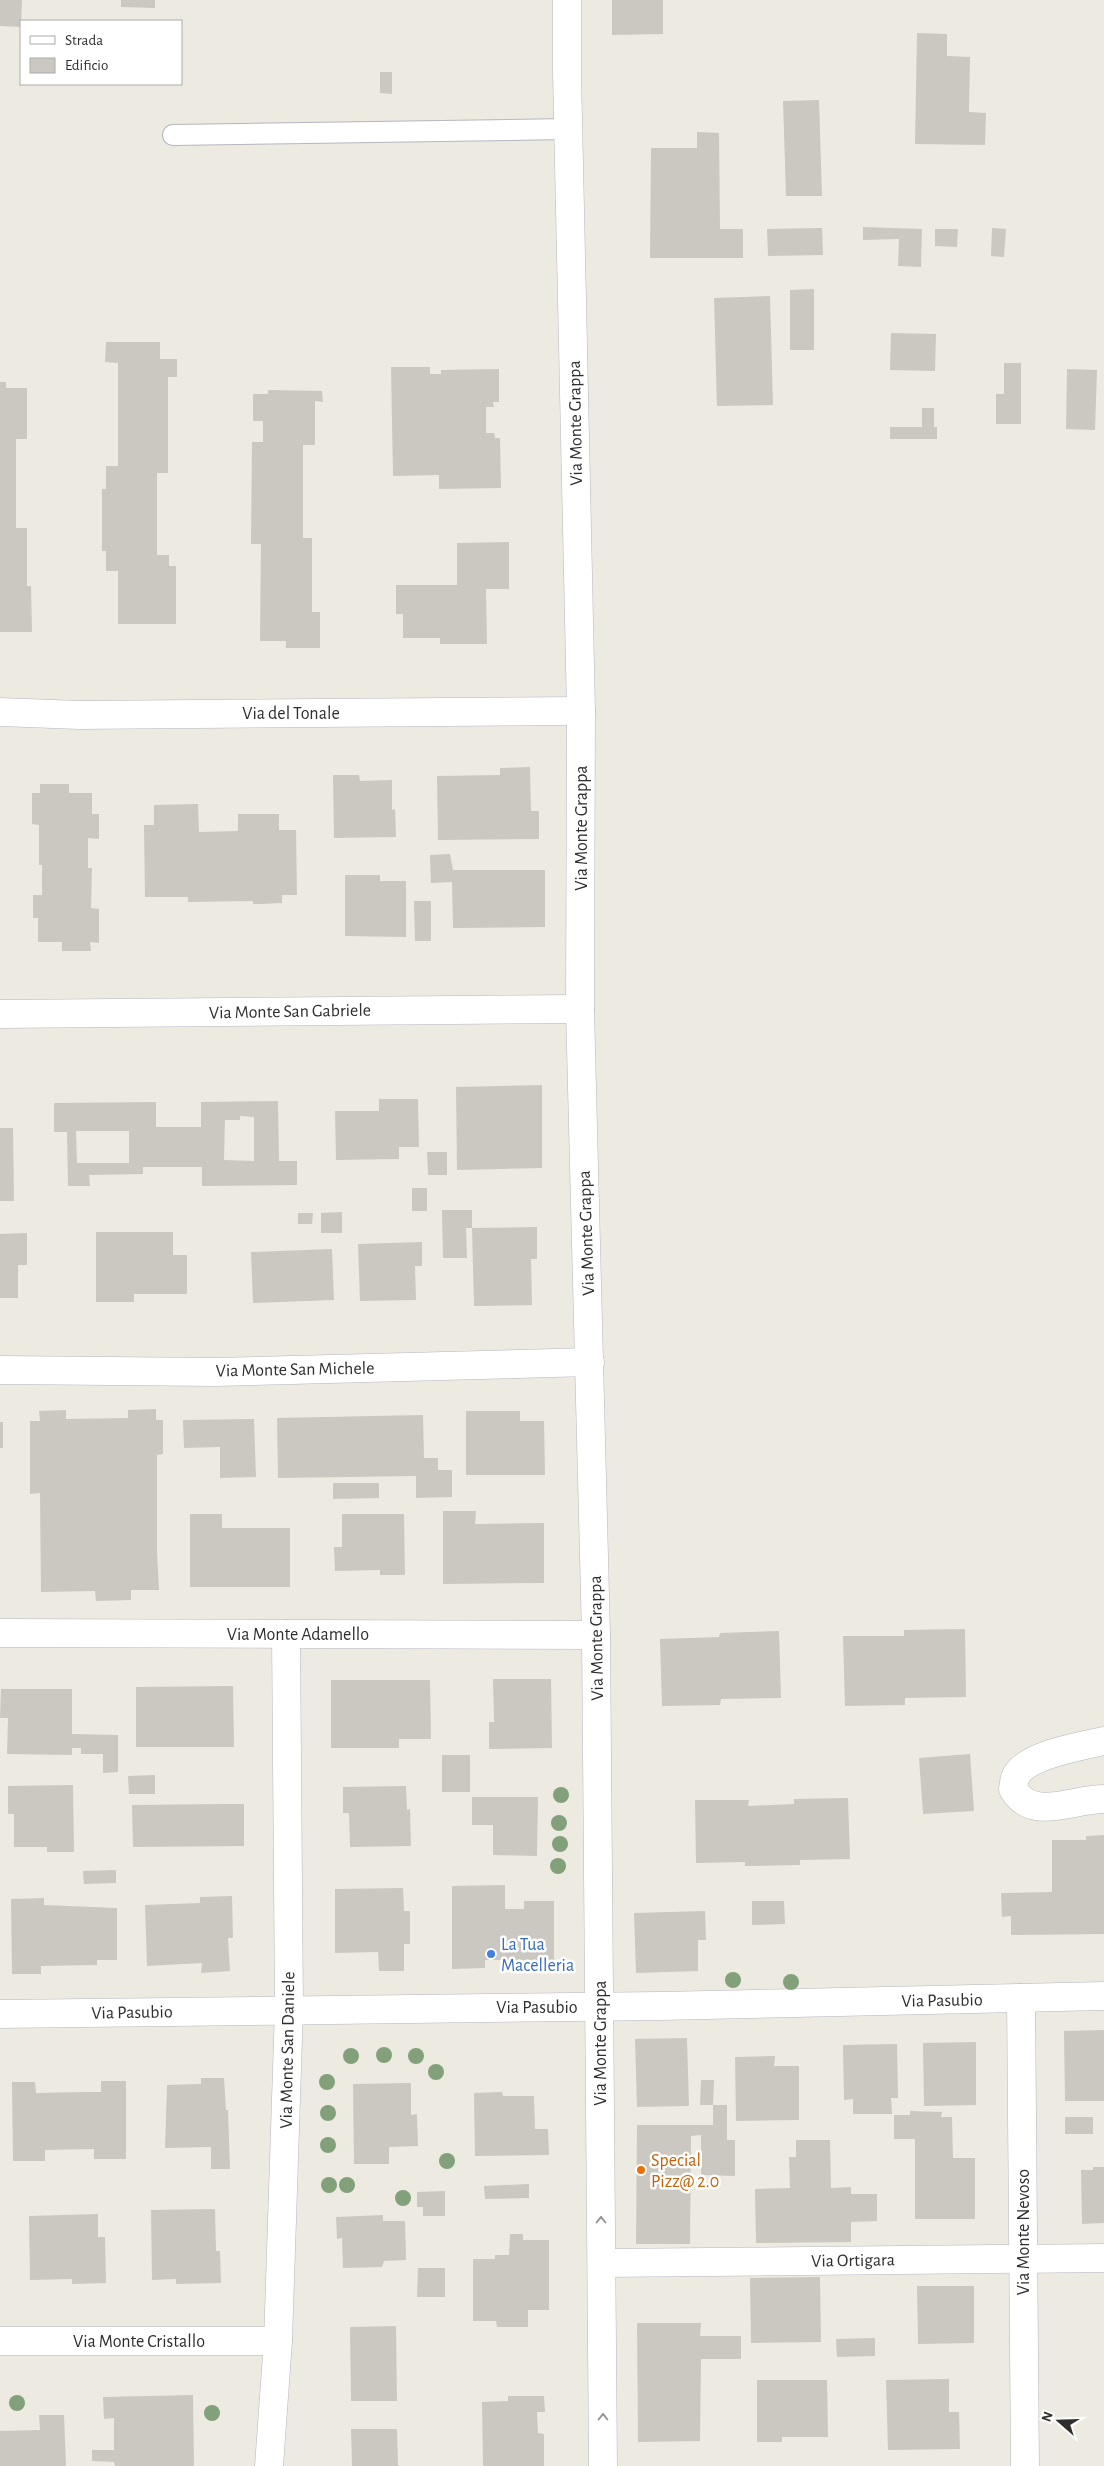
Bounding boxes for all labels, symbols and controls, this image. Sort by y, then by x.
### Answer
legend [20,20,182,85]
text: Strada [65,33,103,48]
text: Edificio [65,58,108,73]
street label: Via Monte Grappa [566,360,586,486]
street label: Via del Tonale [242,705,340,723]
street label: Via Monte Grappa [573,765,591,891]
street label: Via Monte San Gabriele [209,1002,371,1022]
street label: Via Monte Grappa [576,1170,598,1296]
street label: Via Monte San Michele [215,1360,375,1380]
street label: Via Monte Grappa [587,1575,607,1701]
street label: Via Monte Adamello [227,1626,369,1644]
place label: La Tua Macelleria [501,1936,574,1975]
marker: La Tua Macelleria [485,1948,497,1960]
street label: Via Monte San Daniele [278,1971,298,2129]
street label: Via Monte Grappa [592,1980,610,2106]
street label: Via Pasubio [901,1991,983,2011]
street label: Via Pasubio [496,1999,578,2017]
street label: Via Pasubio [91,2003,173,2023]
place label: Special Pizz@ 2.0 [651,2152,719,2191]
marker: Special Pizz@ 2.0 [635,2164,647,2176]
street label: Via Monte Nevoso [1015,2169,1033,2295]
one-way arrow [596,2216,606,2224]
street label: Via Ortigara [811,2251,895,2271]
street label: Via Monte Cristallo [73,2333,205,2351]
north arrow [1034,2396,1084,2446]
text: N [1039,2410,1056,2424]
one-way arrow [598,2413,608,2421]

